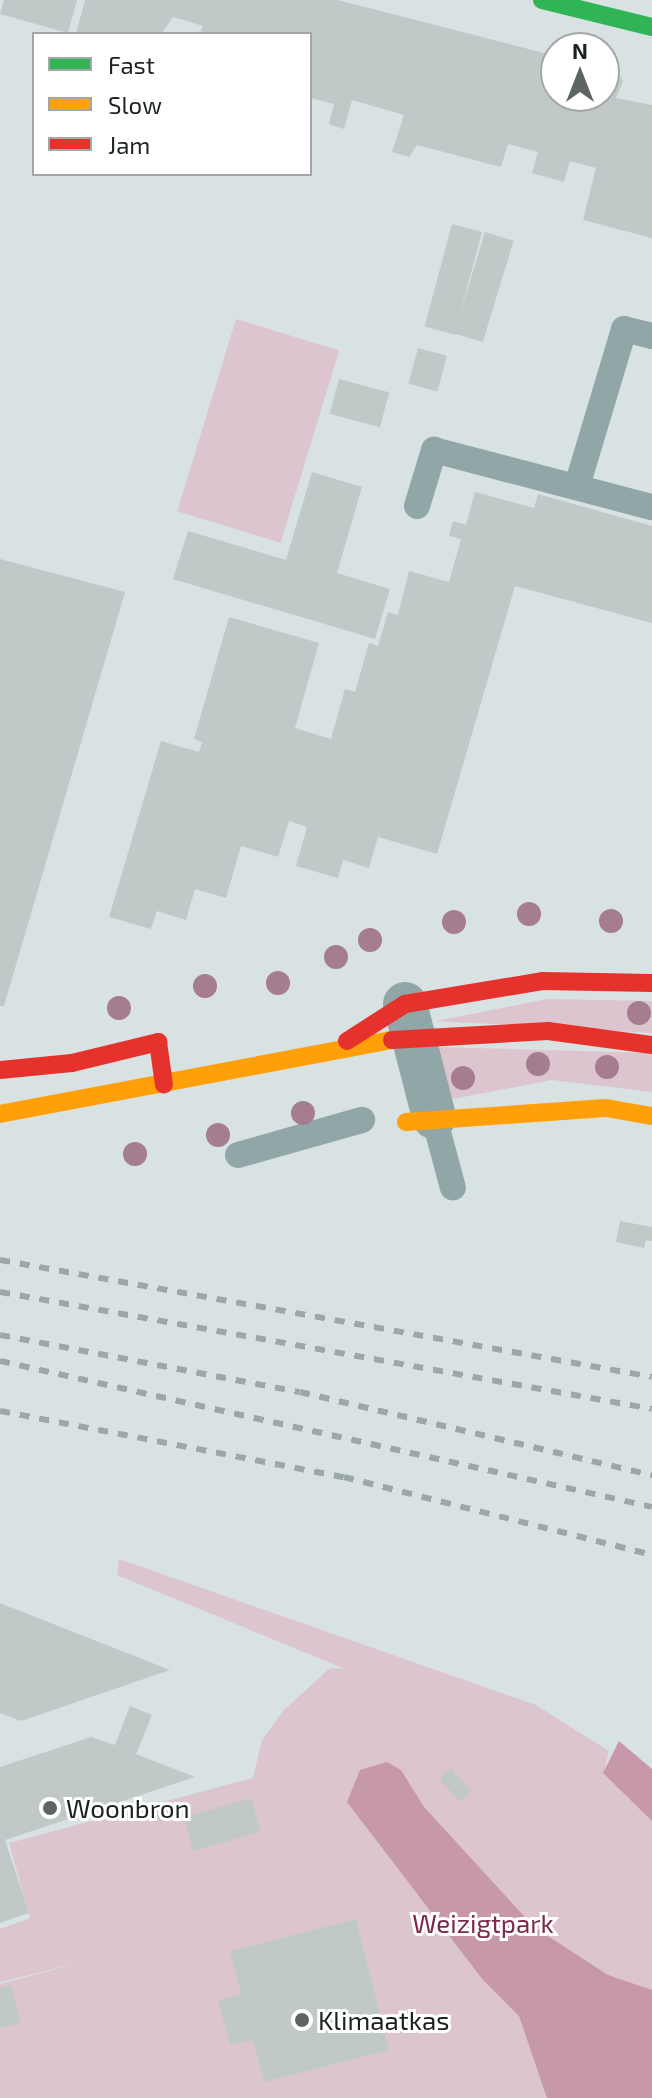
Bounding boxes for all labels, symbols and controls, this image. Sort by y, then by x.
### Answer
legend [32,32,312,176]
north arrow [540,32,620,112]
text: N [572,37,588,63]
text: Fast [108,50,155,79]
text: Slow [108,90,162,119]
text: Jam [108,130,150,159]
place label: Woonbron [66,1792,190,1824]
marker: Woonbron [41,1799,59,1817]
park label: Weizigtpark [412,1907,554,1939]
place label: Klimaatkas [318,2004,449,2036]
marker: Klimaatkas [293,2011,311,2029]

